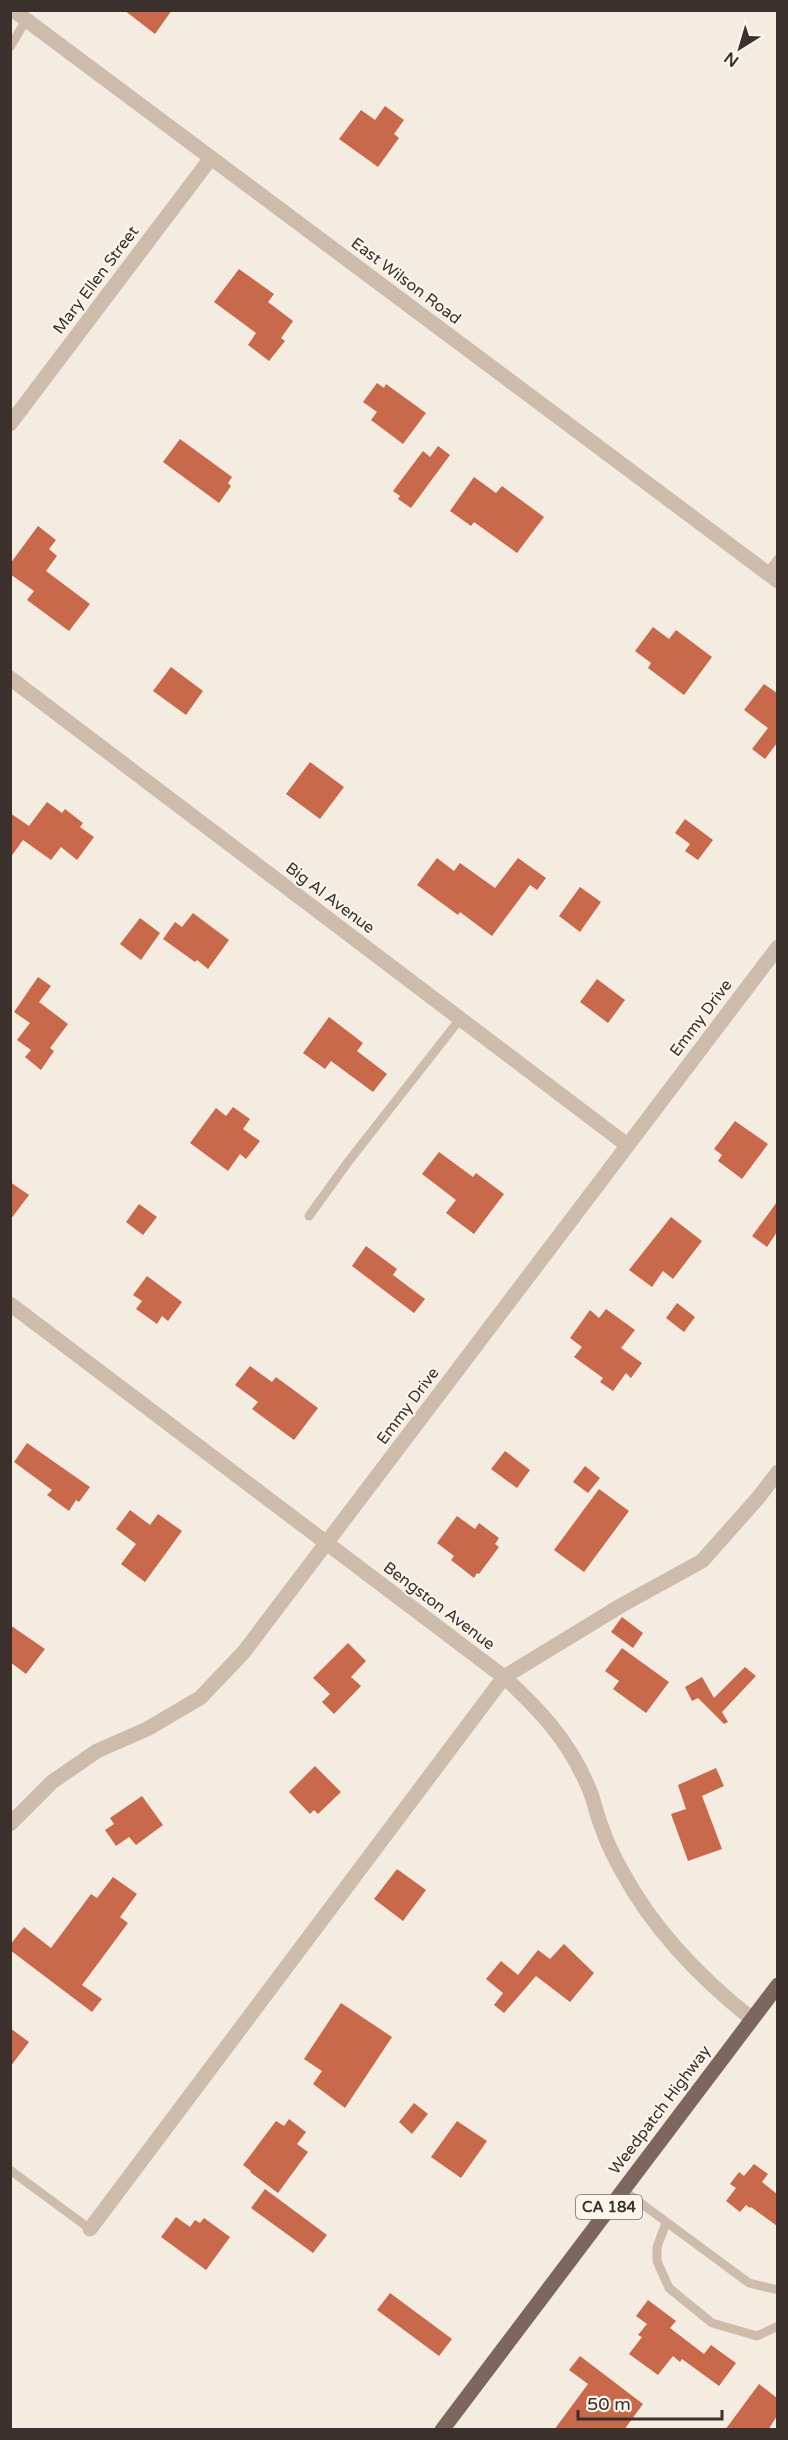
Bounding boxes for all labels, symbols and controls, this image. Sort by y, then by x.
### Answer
north arrow [710,18,770,78]
text: N [720,47,743,71]
street label: Mary Ellen Street [49,222,143,338]
street label: East Wilson Road [347,233,465,329]
street label: Big Al Avenue [281,858,379,938]
street label: Emmy Drive [665,975,737,1061]
street label: Emmy Drive [372,1363,444,1449]
street label: Bengston Avenue [379,1558,499,1654]
street label: Weedpatch Highway [605,2041,715,2179]
road number: CA 184 [576,2195,642,2219]
scale bar [578,2383,722,2421]
text: 50 m [587,2393,631,2415]

